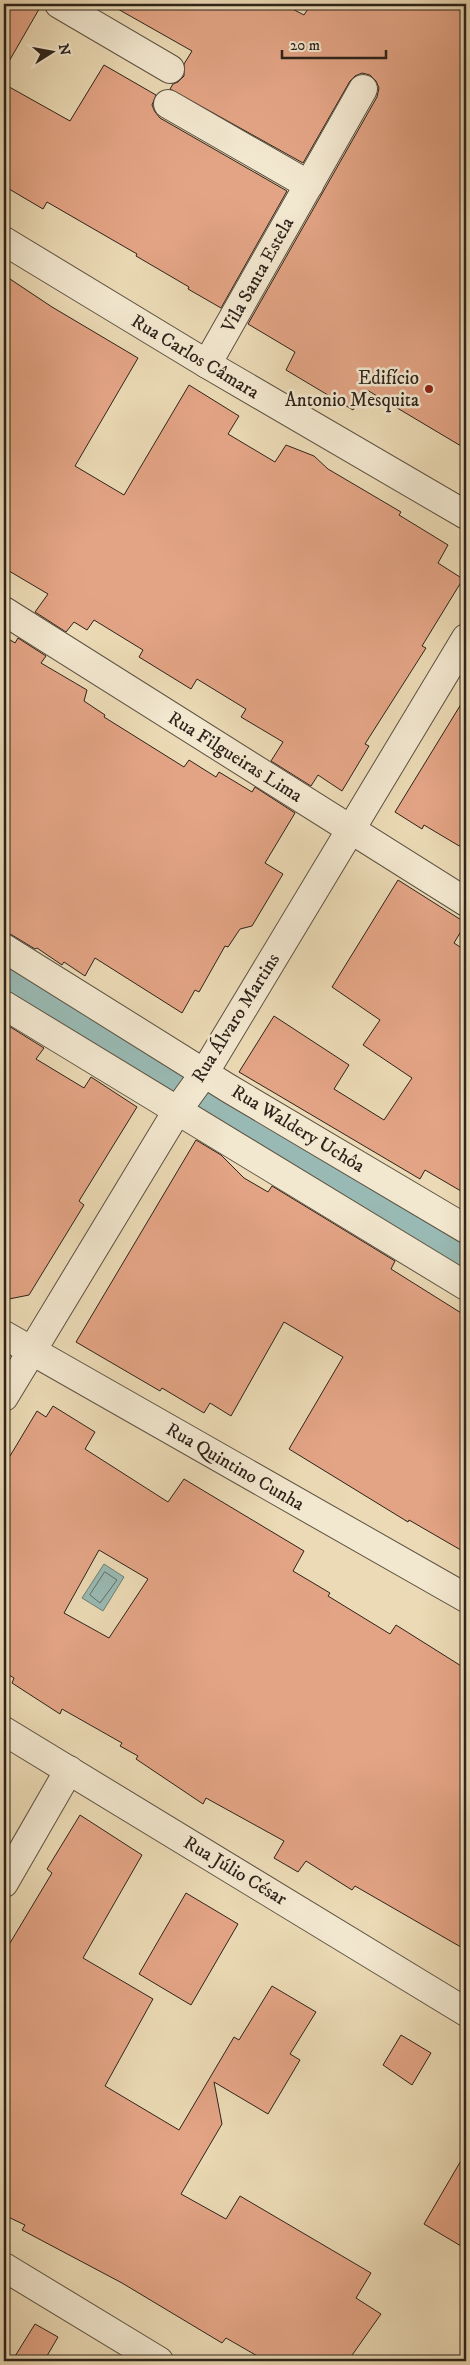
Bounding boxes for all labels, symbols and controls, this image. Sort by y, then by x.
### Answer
north arrow [28,28,78,78]
scale bar [282,28,386,60]
text: 20 m [290,36,320,55]
text: N [54,42,74,58]
street label: Vila Santa Estela [216,213,299,338]
street label: Rua Carlos Câmara [127,310,263,404]
place label: Edifício Antonio Mesquita [285,367,419,413]
marker: Edifício Antonio Mesquita [423,383,435,395]
street label: Rua Filgueiras Lima [164,706,306,808]
street label: Rua Álvaro Martins [185,948,285,1087]
street label: Rua Waldery Uchôa [227,1080,369,1178]
street label: Rua Quintino Cunha [162,1418,308,1516]
street label: Rua Júlio César [179,1831,291,1911]

